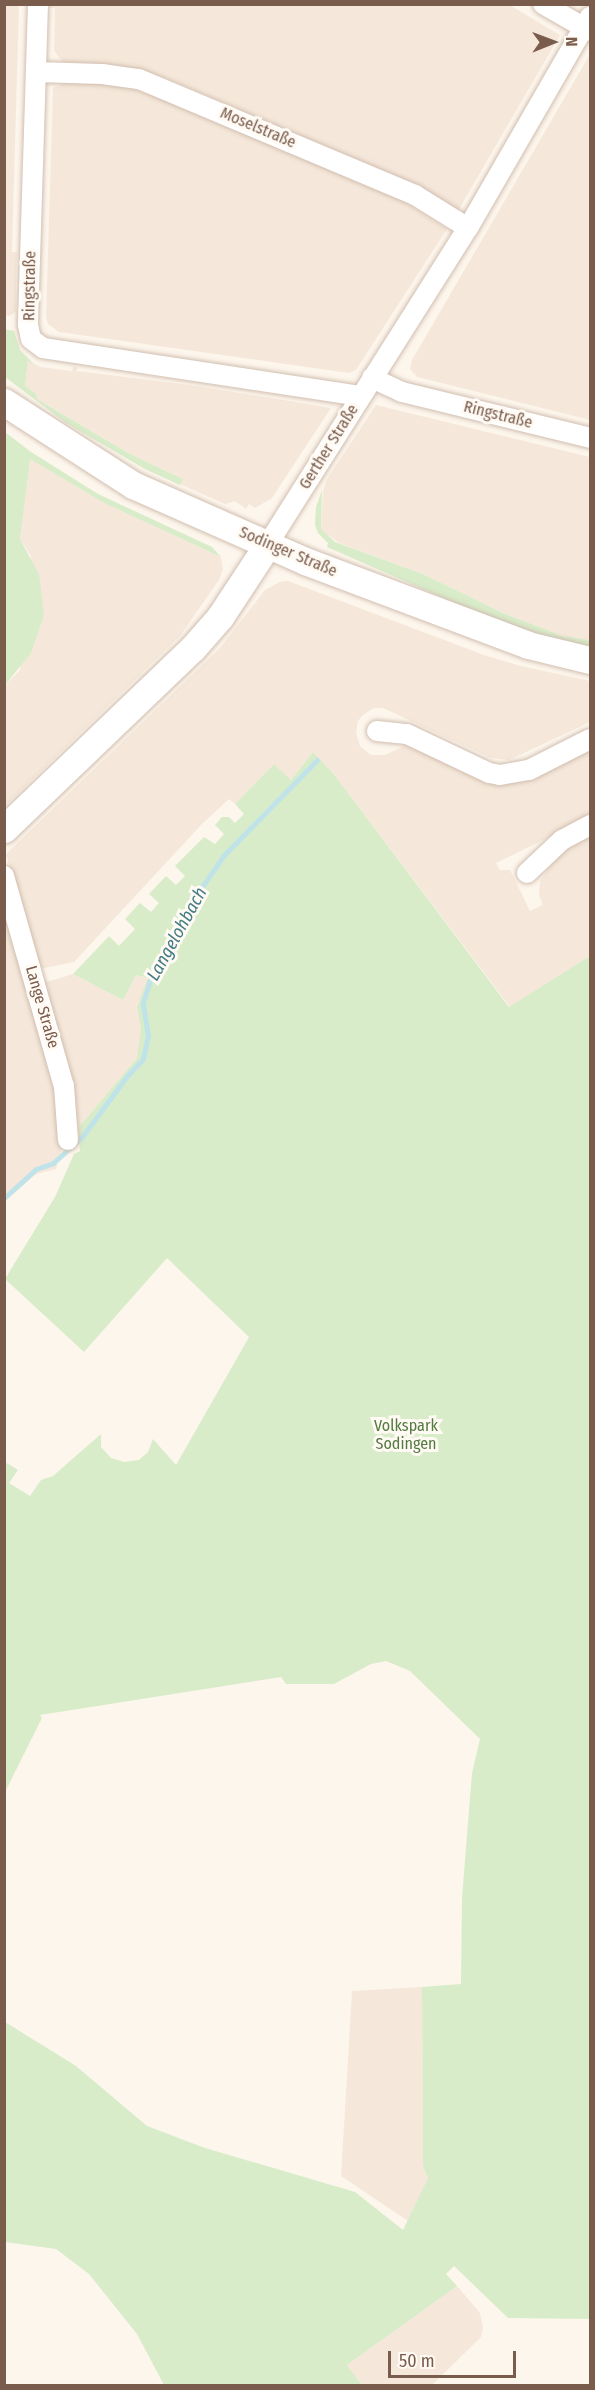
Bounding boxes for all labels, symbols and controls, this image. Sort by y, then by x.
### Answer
north arrow [523,12,583,72]
text: N [562,37,581,47]
street label: Moselstraße [217,103,299,153]
street label: Ringstraße [20,251,40,321]
street label: Ringstraße [462,397,534,433]
street label: Gerther Straße [295,401,363,493]
street label: Sodinger Straße [236,523,340,581]
water label: Langelohbach [142,883,212,985]
street label: Lange Straße [21,964,63,1050]
park label: Volkspark Sodingen [374,1416,438,1454]
scale bar [391,2339,518,2377]
text: 50 m [399,2350,435,2372]

